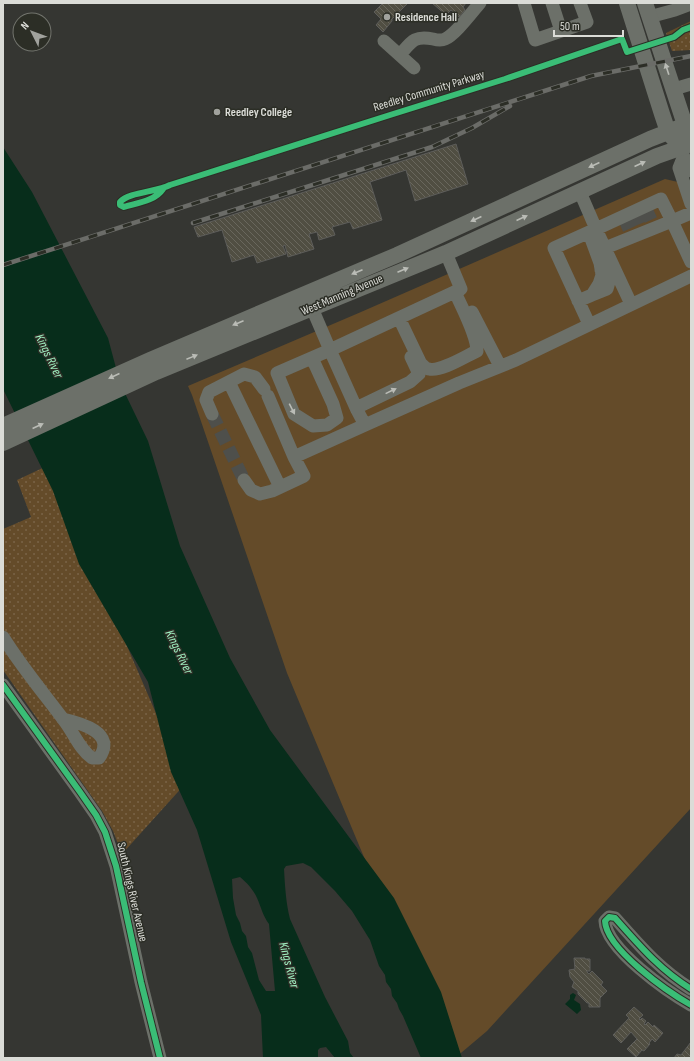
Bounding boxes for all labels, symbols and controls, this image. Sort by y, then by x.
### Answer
place label: Residence Hall [395,10,457,25]
north arrow [12,12,52,52]
marker: Residence Hall [382,12,392,22]
scale bar [554,12,623,38]
text: N [18,19,32,32]
text: 50 m [560,19,580,34]
one-way arrow [664,63,670,75]
street label: Reedley Community Parkway [372,67,487,115]
place label: Reedley College [225,105,292,120]
marker: Reedley College [212,107,222,117]
one-way arrow [588,161,600,168]
one-way arrow [635,161,646,167]
one-way arrow [516,215,527,221]
one-way arrow [470,216,481,222]
one-way arrow [397,267,409,273]
one-way arrow [351,269,363,275]
street label: West Manning Avenue [299,271,385,319]
one-way arrow [231,320,243,326]
water label: Kings River [31,331,67,382]
one-way arrow [187,354,199,360]
one-way arrow [109,373,120,379]
one-way arrow [385,388,397,394]
one-way arrow [289,403,296,415]
one-way arrow [33,423,44,429]
water label: Kings River [161,627,197,678]
street label: South Kings River Avenue [113,841,151,943]
water label: Kings River [275,940,303,991]

